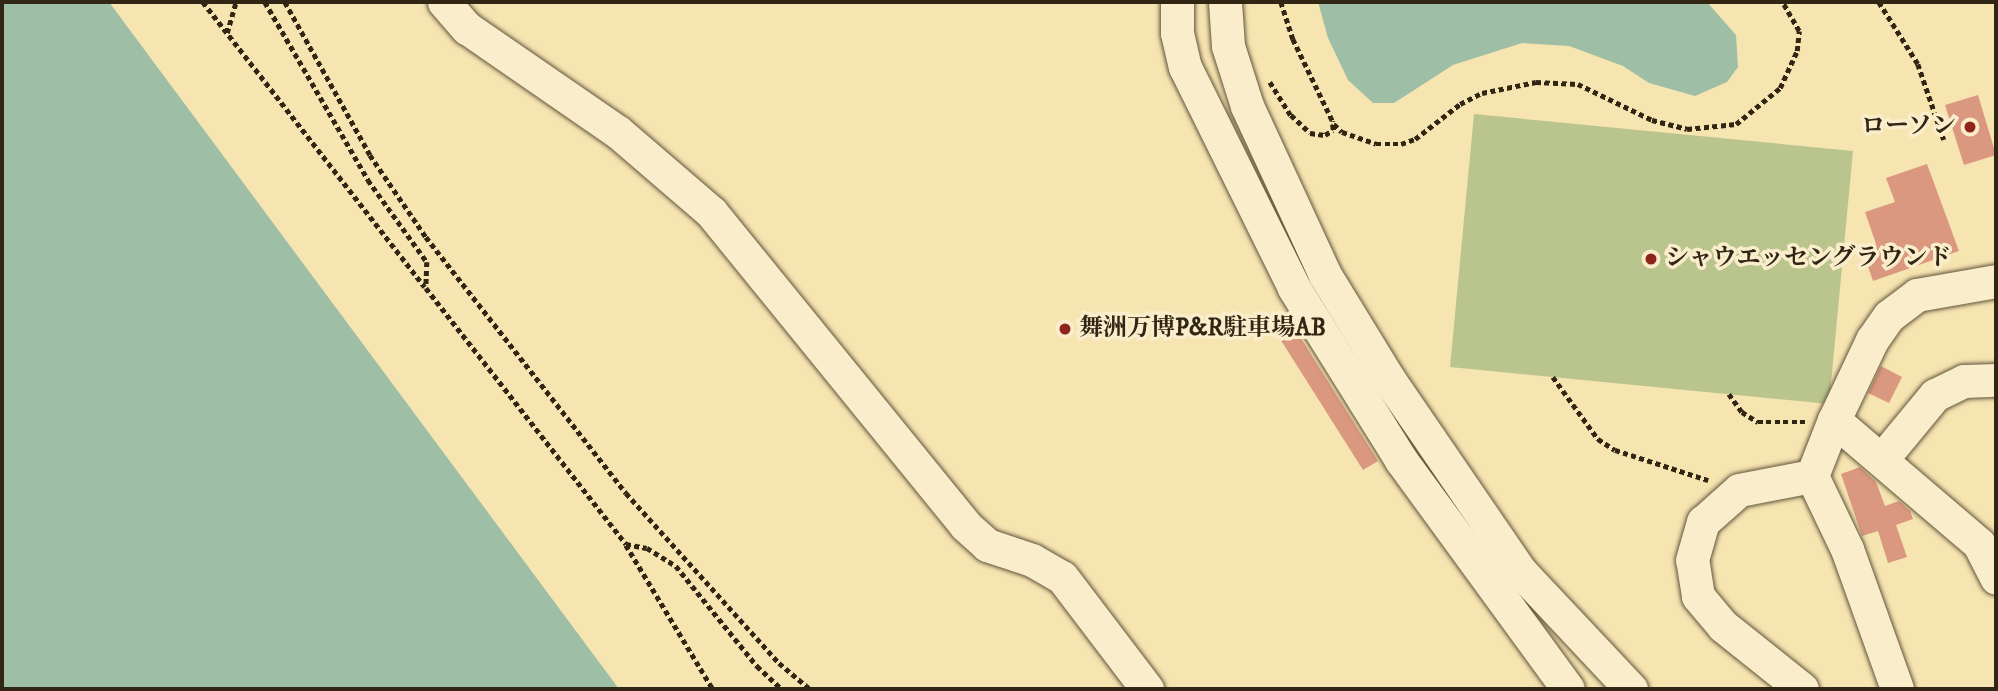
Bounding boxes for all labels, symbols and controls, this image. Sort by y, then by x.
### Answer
place label: ローソン [1860,113,1956,141]
marker: ローソン [1962,119,1978,135]
place label: シャウエッセングラウンド [1665,245,1953,273]
marker: シャウエッセングラウンド [1643,251,1659,267]
place label: 舞洲万博P&R駐車場AB [1079,315,1326,343]
marker: 舞洲万博P&R駐車場AB [1057,321,1073,337]

